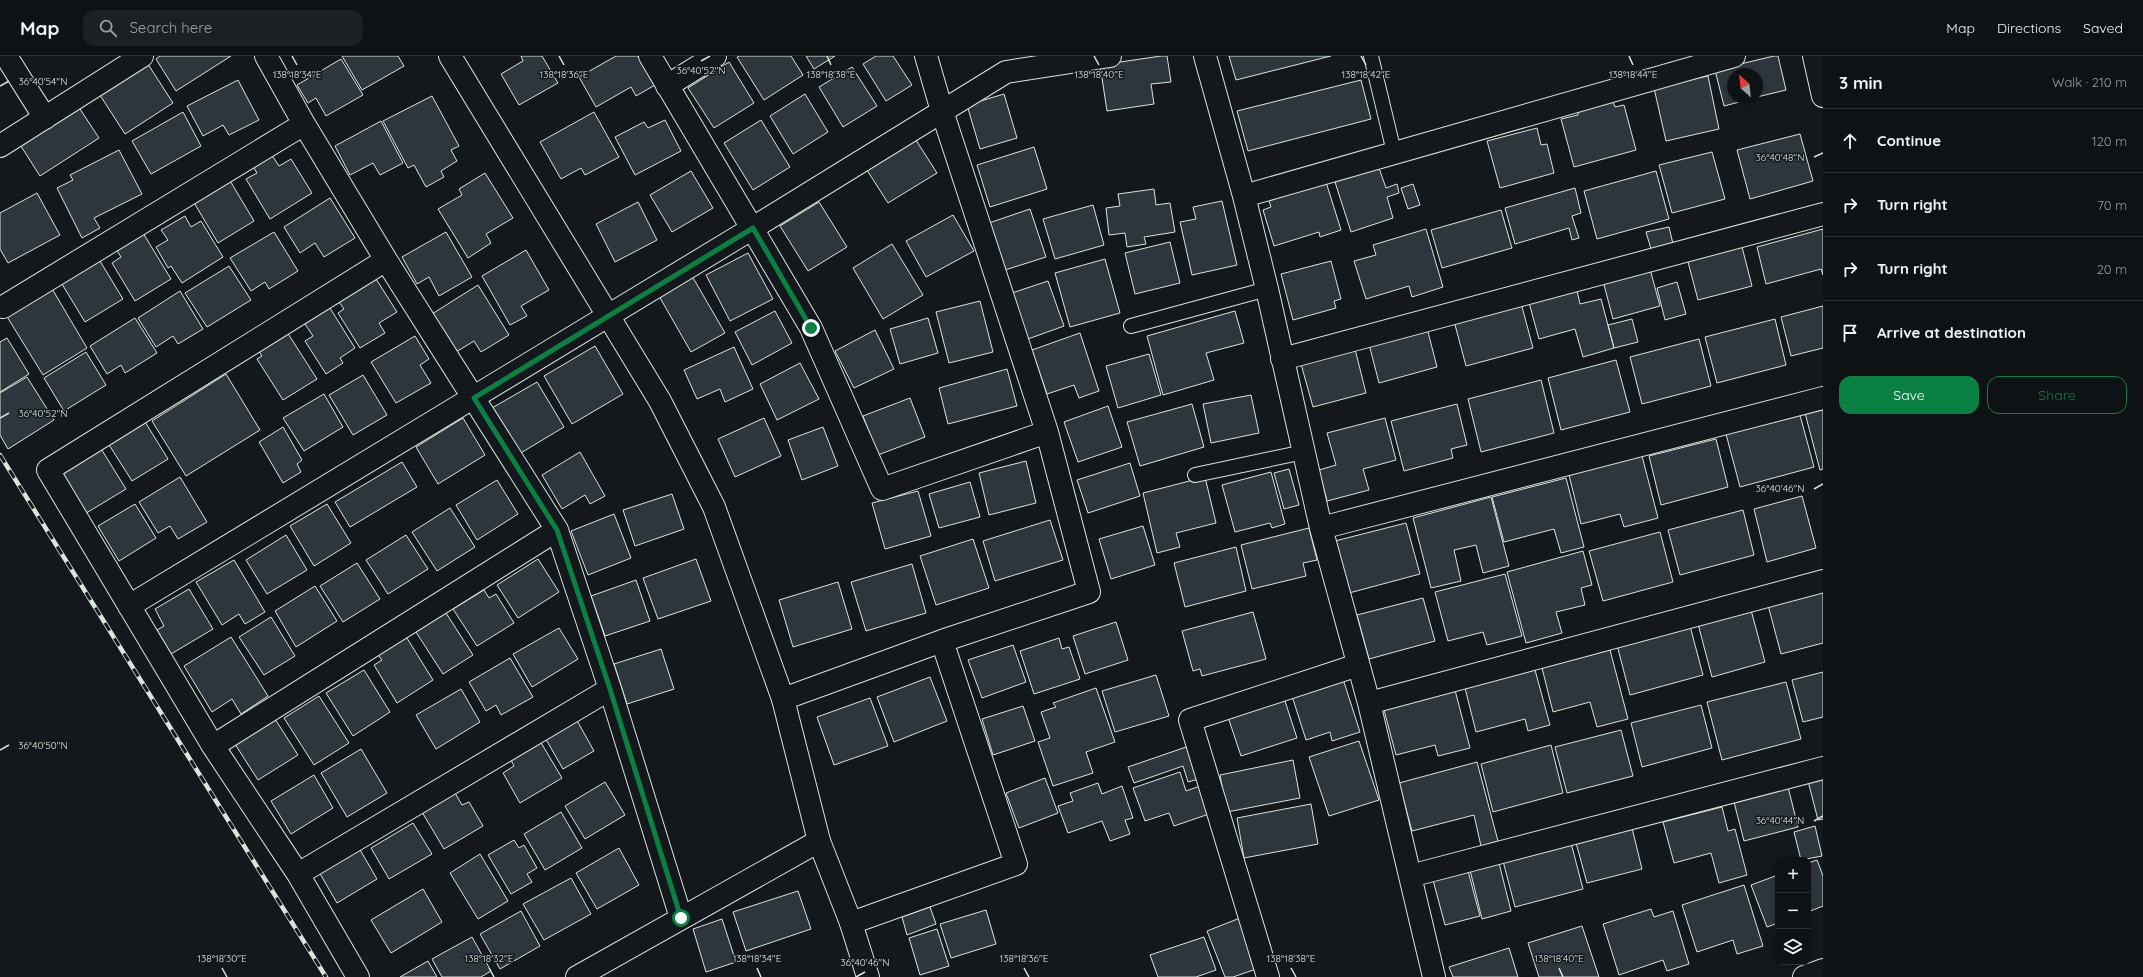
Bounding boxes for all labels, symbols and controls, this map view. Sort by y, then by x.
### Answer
search box [83,10,363,46]
text: Map [20,16,59,40]
icon: search [97,17,119,39]
text: Search here [129,18,212,37]
text: Map [1946,19,1975,37]
text: Directions [1997,19,2061,37]
text: Saved [2083,19,2123,37]
text: 36°40'52"N [676,64,726,77]
text: 138°18'34"E [273,68,322,81]
text: 138°18'36"E [540,68,589,81]
text: 138°18'38"E [807,68,856,81]
text: 138°18'40"E [1074,68,1124,81]
text: 138°18'42"E [1341,68,1391,81]
text: 138°18'44"E [1609,68,1658,81]
north arrow [1727,68,1763,104]
text: 3 min [1839,72,1883,93]
text: Walk · 210 m [2052,74,2127,90]
text: 36°40'54"N [19,75,67,88]
icon: ahead [1839,130,1861,152]
text: Continue [1877,131,1941,150]
text: 120 m [2092,133,2127,149]
text: 36°40'48"N [1756,151,1804,164]
icon: right [1839,194,1861,216]
text: Turn right [1877,195,1948,214]
text: 70 m [2097,197,2127,213]
icon: right [1839,258,1861,280]
text: Turn right [1877,259,1948,278]
text: 20 m [2097,261,2127,277]
route end [802,319,820,337]
icon: arrive [1839,322,1861,344]
text: Arrive at destination [1877,323,2026,342]
button: Save [1839,376,1979,414]
button: Share [1987,376,2127,414]
text: 36°40'52"N [18,407,68,420]
text: 36°40'46"N [1756,482,1804,495]
text: 36°40'50"N [18,739,68,752]
text: 36°40'44"N [1756,814,1804,827]
map controls [1775,857,1811,965]
button: + [1775,857,1811,893]
button: − [1775,893,1811,929]
route start [672,909,690,927]
button: layers [1775,929,1811,965]
text: 138°18'30"E [197,952,247,965]
text: 138°18'32"E [465,952,514,965]
text: 138°18'34"E [733,952,782,965]
text: 138°18'36"E [1000,952,1049,965]
text: 138°18'38"E [1267,952,1316,965]
text: 138°18'40"E [1534,952,1584,965]
text: 36°40'46"N [841,956,889,969]

